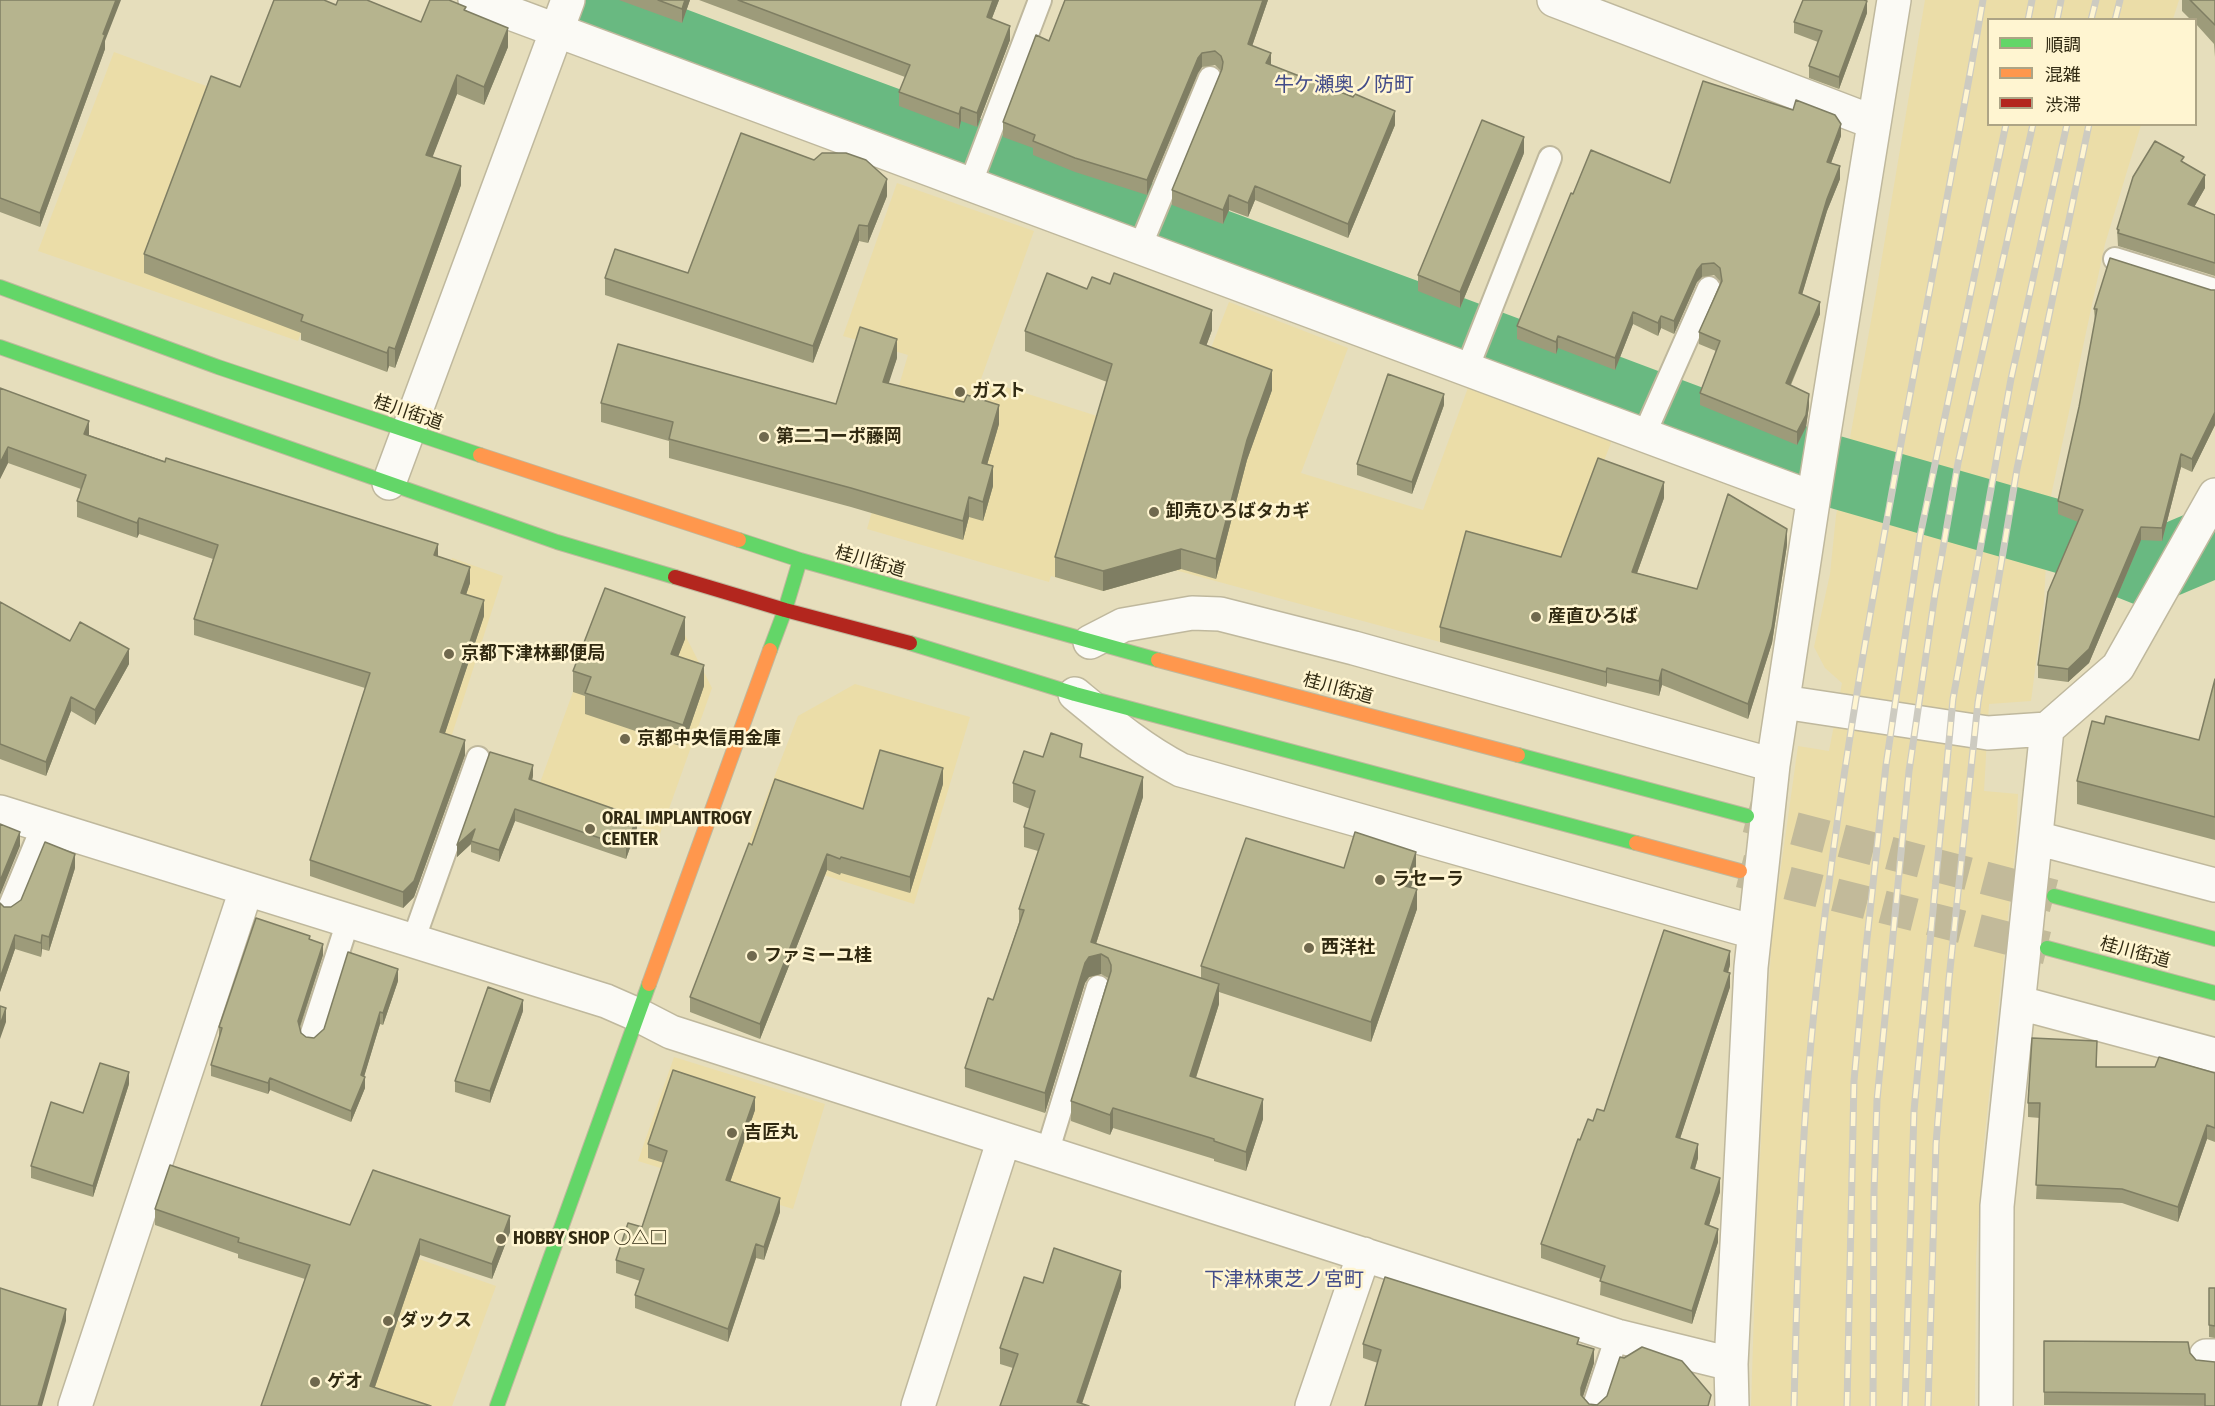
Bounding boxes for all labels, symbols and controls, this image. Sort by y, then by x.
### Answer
legend [1987,18,2197,126]
text: 順調 [2045,34,2081,56]
text: 混雑 [2045,64,2081,86]
district label: 牛ケ瀬奥ノ防町 [1274,73,1414,97]
text: 渋滞 [2045,94,2081,116]
place label: ガスト [972,381,1026,403]
marker: ガスト [953,385,967,399]
street label: 桂川街道 [370,391,446,435]
place label: 第二コーポ藤岡 [776,426,902,448]
marker: 第二コーポ藤岡 [757,430,771,444]
place label: 卸売ひろばタカギ [1166,501,1310,523]
marker: 卸売ひろばタカギ [1147,505,1161,519]
street label: 桂川街道 [832,542,908,582]
place label: 産直ひろば [1548,606,1638,628]
marker: 産直ひろば [1529,610,1543,624]
place label: 京都下津林郵便局 [461,643,605,665]
marker: 京都下津林郵便局 [442,647,456,661]
street label: 桂川街道 [1300,669,1376,709]
place label: 京都中央信用金庫 [637,728,781,750]
marker: 京都中央信用金庫 [618,732,632,746]
place label: ORAL IMPLANTROGY CENTER [602,808,752,850]
marker: ORAL IMPLANTROGY CENTER [583,822,597,836]
place label: ラセーラ [1392,869,1464,891]
marker: ラセーラ [1373,873,1387,887]
street label: 桂川街道 [2097,933,2173,973]
place label: 西洋社 [1321,937,1375,959]
marker: 西洋社 [1302,941,1316,955]
place label: ファミーユ桂 [764,945,872,967]
marker: ファミーユ桂 [745,949,759,963]
place label: 吉匠丸 [744,1122,798,1144]
marker: 吉匠丸 [725,1126,739,1140]
place label: HOBBY SHOP ○△□ [513,1228,667,1250]
marker: HOBBY SHOP ○△□ [494,1232,508,1246]
district label: 下津林東芝ノ宮町 [1204,1268,1364,1292]
place label: ダックス [400,1310,472,1332]
marker: ダックス [381,1314,395,1328]
place label: ゲオ [327,1371,363,1393]
marker: ゲオ [308,1375,322,1389]

